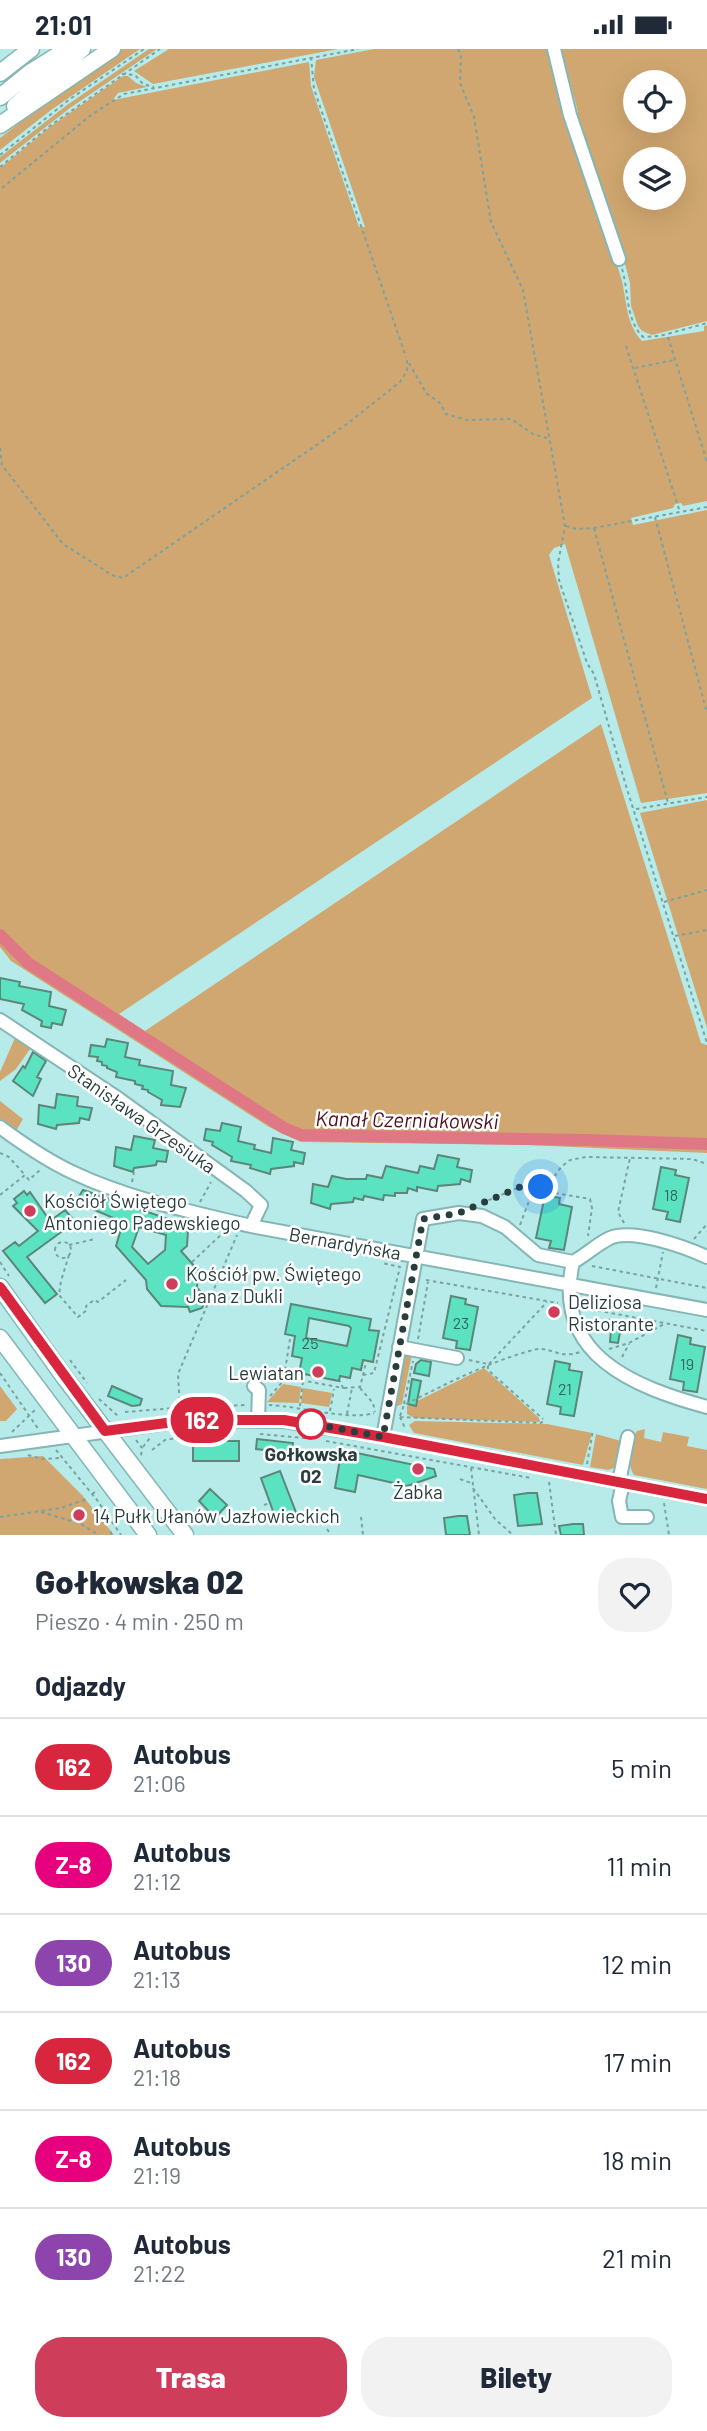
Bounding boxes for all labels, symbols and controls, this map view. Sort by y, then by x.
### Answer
text: 21:01 [35,9,92,40]
map controls [623,70,686,210]
button: locate [623,70,686,133]
button: layers [623,147,686,210]
street label: Stanisława Grzesiuka [64,1058,220,1178]
water label: Kanał Czerniakowski [315,1105,500,1133]
your location [523,1169,558,1204]
house number: 18 [664,1185,678,1204]
place label: Kościół Świętego Antoniego Padewskiego [44,1189,241,1234]
marker: Kościół Świętego Antoniego Padewskiego [22,1203,38,1219]
street label: Bernardyńska [287,1222,403,1264]
place label: Kościół pw. Świętego Jana z Dukli [186,1262,361,1307]
marker: Kościół pw. Świętego Jana z Dukli [164,1276,180,1292]
place label: Deliziosa Ristorante [568,1290,654,1335]
marker: Deliziosa Ristorante [546,1304,562,1320]
house number: 23 [453,1313,469,1332]
house number: 25 [302,1333,318,1352]
house number: 19 [680,1354,694,1373]
place label: Lewiatan [228,1361,304,1384]
marker: Lewiatan [310,1364,326,1380]
house number: 21 [558,1379,572,1398]
line badge: 162 [162,1397,242,1443]
text: 162 [185,1405,219,1434]
marker: Gołkowska 02 [296,1409,326,1439]
place label: Gołkowska 02 [264,1442,358,1487]
marker: Żabka [410,1461,426,1477]
place label: Żabka [393,1480,443,1503]
place label: 14 Pułk Ułanów Jazłowieckich [93,1504,340,1527]
marker: 14 Pułk Ułanów Jazłowieckich [71,1507,87,1523]
button: heart [598,1558,672,1632]
text: Gołkowska 02 [35,1561,244,1601]
text: Pieszo · 4 min · 250 m [35,1607,244,1635]
text: Odjazdy [35,1670,126,1701]
text: Autobus [133,1738,231,1769]
text: 162 [56,1752,91,1781]
text: 5 min [611,1752,672,1783]
text: 21:06 [133,1769,186,1797]
text: Autobus [133,1836,231,1867]
text: Z-8 [55,1850,92,1879]
text: 11 min [606,1850,672,1881]
text: 21:12 [133,1867,181,1895]
text: Autobus [133,1934,231,1965]
text: 130 [56,1948,91,1977]
text: 12 min [602,1948,672,1979]
text: 21:13 [133,1965,181,1993]
text: Autobus [133,2032,231,2063]
text: 162 [56,2046,91,2075]
text: 17 min [603,2046,672,2077]
text: 21:18 [133,2063,181,2091]
text: Autobus [133,2130,231,2161]
text: Z-8 [55,2144,92,2173]
text: 18 min [602,2144,672,2175]
text: 21:19 [133,2161,181,2189]
text: Autobus [133,2228,231,2259]
text: 130 [56,2242,91,2271]
text: 21 min [602,2242,672,2273]
text: 21:22 [133,2259,186,2287]
button: Trasa [35,2337,347,2417]
button: Bilety [361,2337,672,2417]

